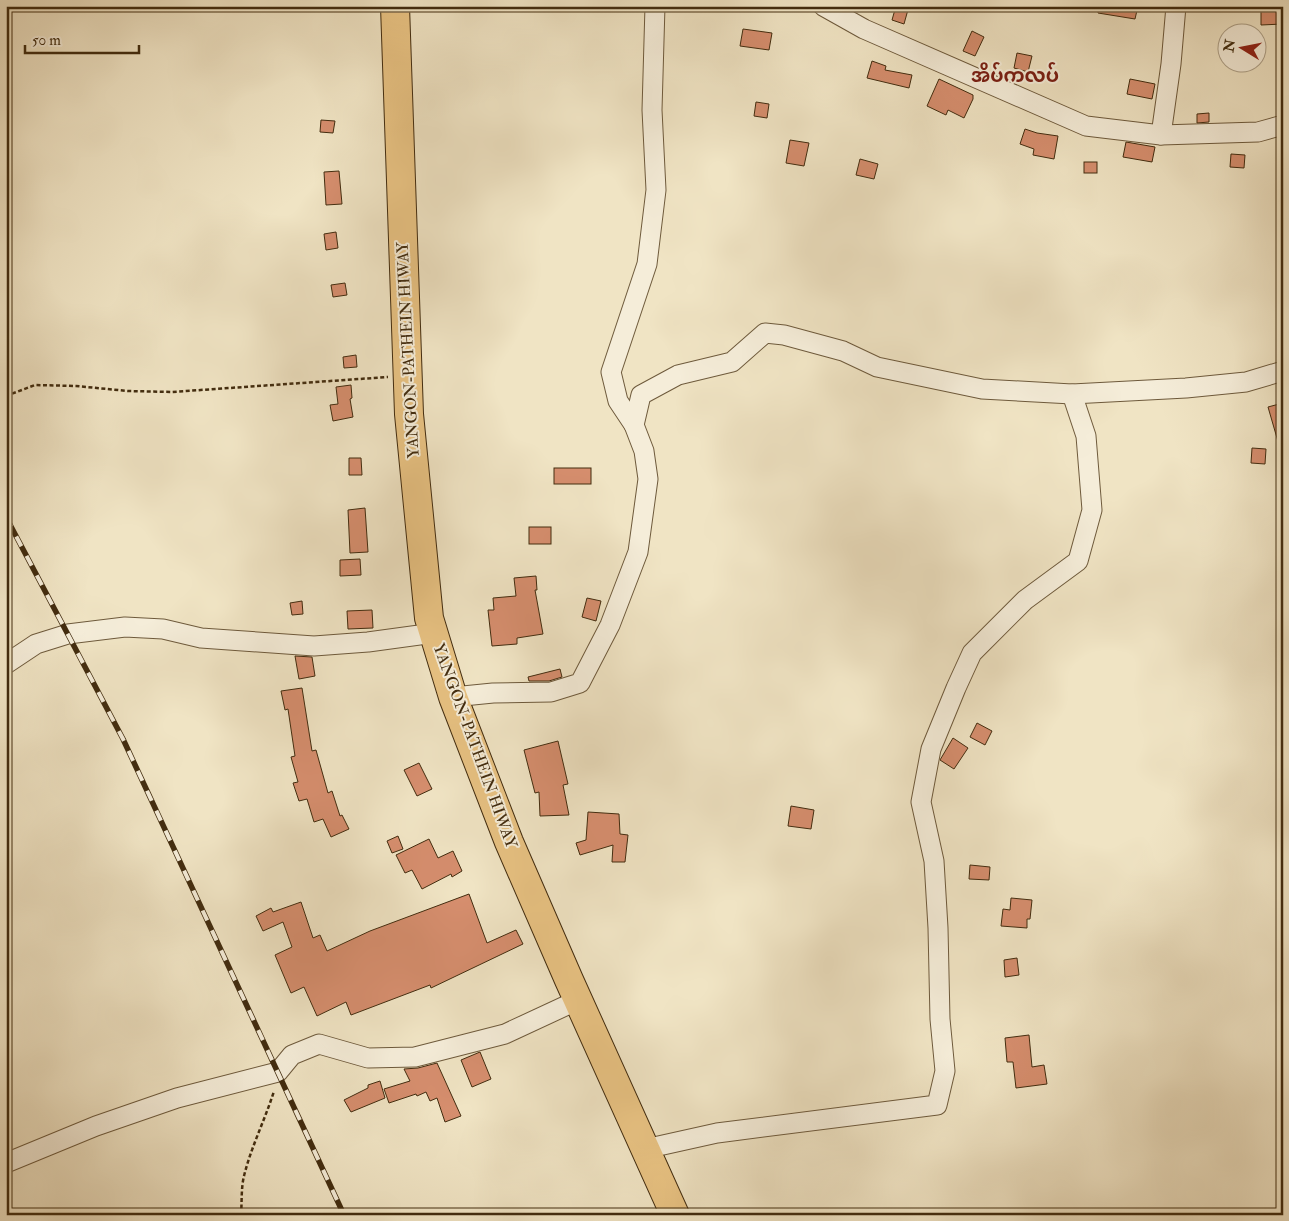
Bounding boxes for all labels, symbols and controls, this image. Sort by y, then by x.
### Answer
scale bar [25,22,139,54]
north arrow [1216,22,1266,72]
text: 50 m [32,31,61,50]
text: N [1220,38,1239,54]
district label: အိပ်ကလပ် [971,62,1059,88]
street label: YANGON-PATHEIN HIWAY [392,240,424,459]
street label: YANGON-PATHEIN HIWAY [429,641,522,852]

